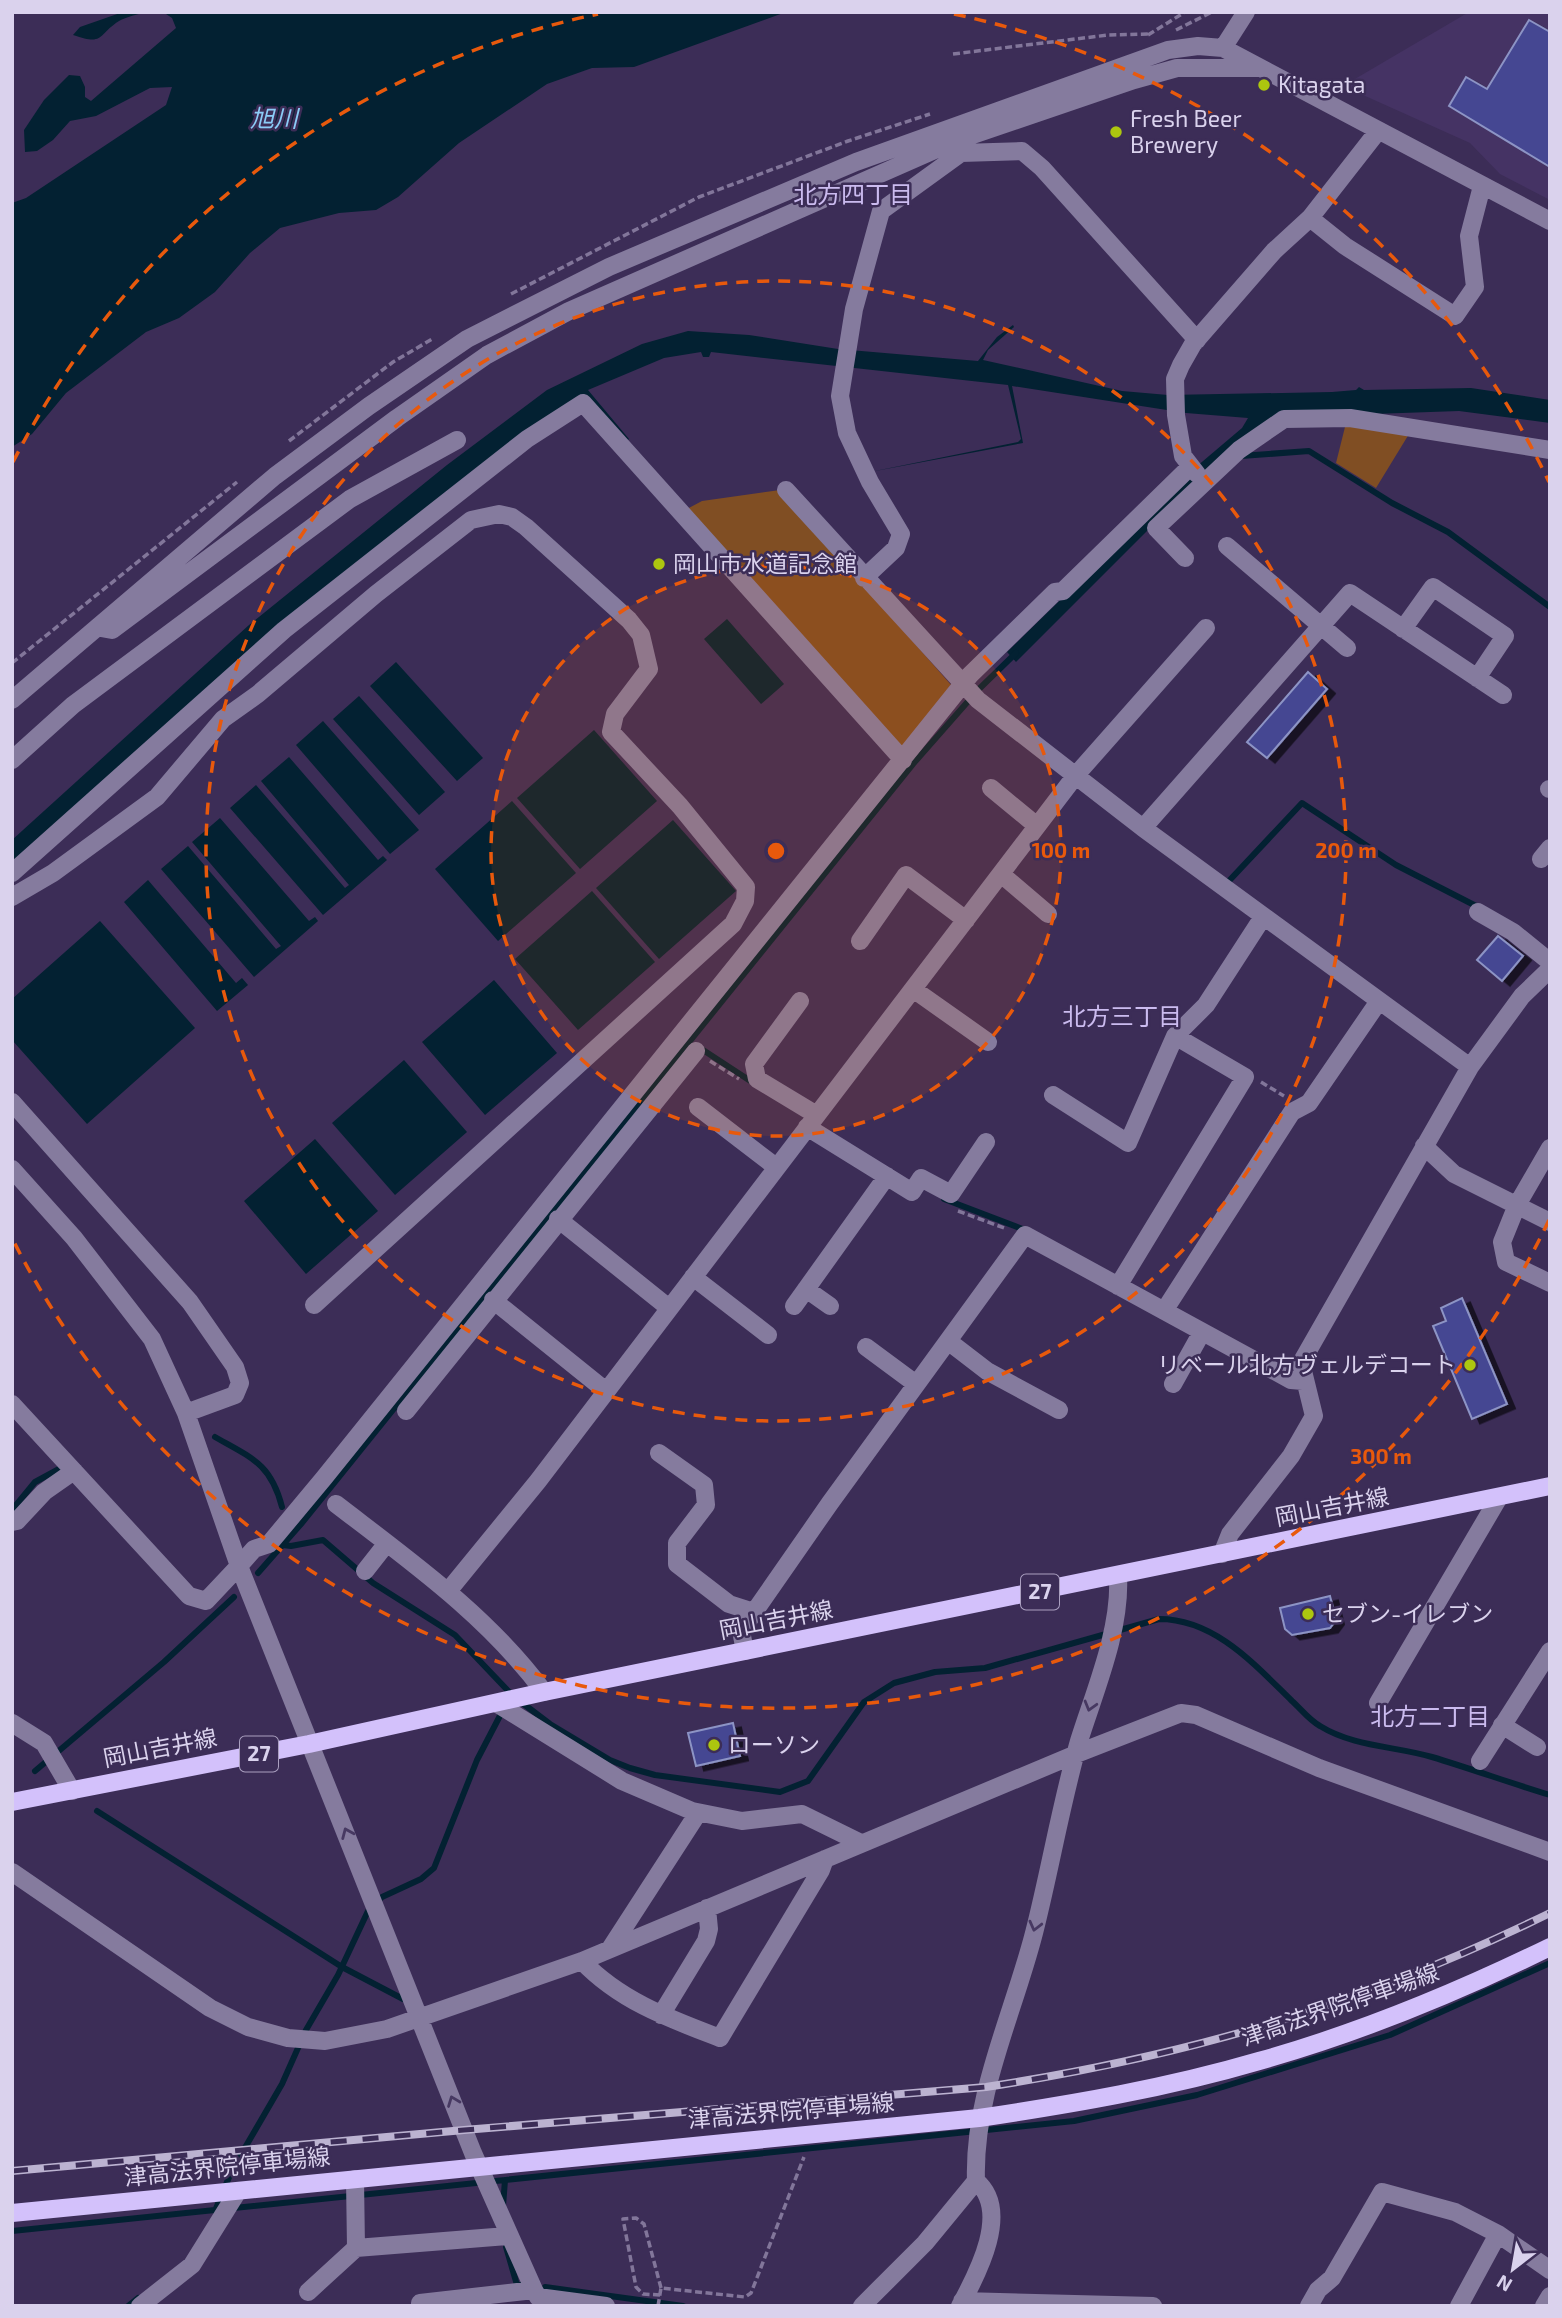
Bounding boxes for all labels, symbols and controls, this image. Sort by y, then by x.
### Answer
place label: Kitagata [1278,70,1365,98]
marker: Kitagata [1256,77,1272,93]
water label: 旭川 [250,103,301,132]
place label: Fresh Beer Brewery [1130,104,1242,158]
marker: Fresh Beer Brewery [1108,124,1124,140]
district label: 北方四丁目 [793,179,913,208]
place label: 岡山市水道記念館 [673,549,857,577]
marker: 岡山市水道記念館 [651,556,667,572]
text: 100 m [1032,837,1090,862]
text: 200 m [1315,837,1377,862]
centre of rings [764,839,788,863]
district label: 北方三丁目 [1062,1001,1182,1030]
place label: リベール北方ヴェルデコート [1157,1350,1456,1378]
marker: リベール北方ヴェルデコート [1462,1357,1478,1373]
text: 300 m [1350,1443,1412,1468]
street label: 岡山吉井線 [1273,1481,1391,1531]
road number: 27 [1021,1574,1059,1610]
street label: 岡山吉井線 [717,1594,835,1644]
place label: セブン-イレブン [1322,1599,1493,1627]
marker: セブン-イレブン [1300,1606,1316,1622]
one-way arrow [1084,1699,1098,1711]
district label: 北方二丁目 [1370,1701,1490,1730]
street label: 岡山吉井線 [101,1722,219,1772]
place label: ローソン [728,1730,820,1758]
road number: 27 [240,1736,278,1772]
marker: ローソン [706,1737,722,1753]
one-way arrow [341,1827,355,1840]
one-way arrow [1029,1920,1043,1932]
street label: 津高法界院停車場線 [1237,1957,1442,2051]
street label: 津高法界院停車場線 [687,2087,895,2133]
one-way arrow [448,2096,462,2108]
street label: 津高法界院停車場線 [122,2141,331,2191]
north arrow [1478,2234,1548,2304]
text: N [1492,2271,1516,2297]

